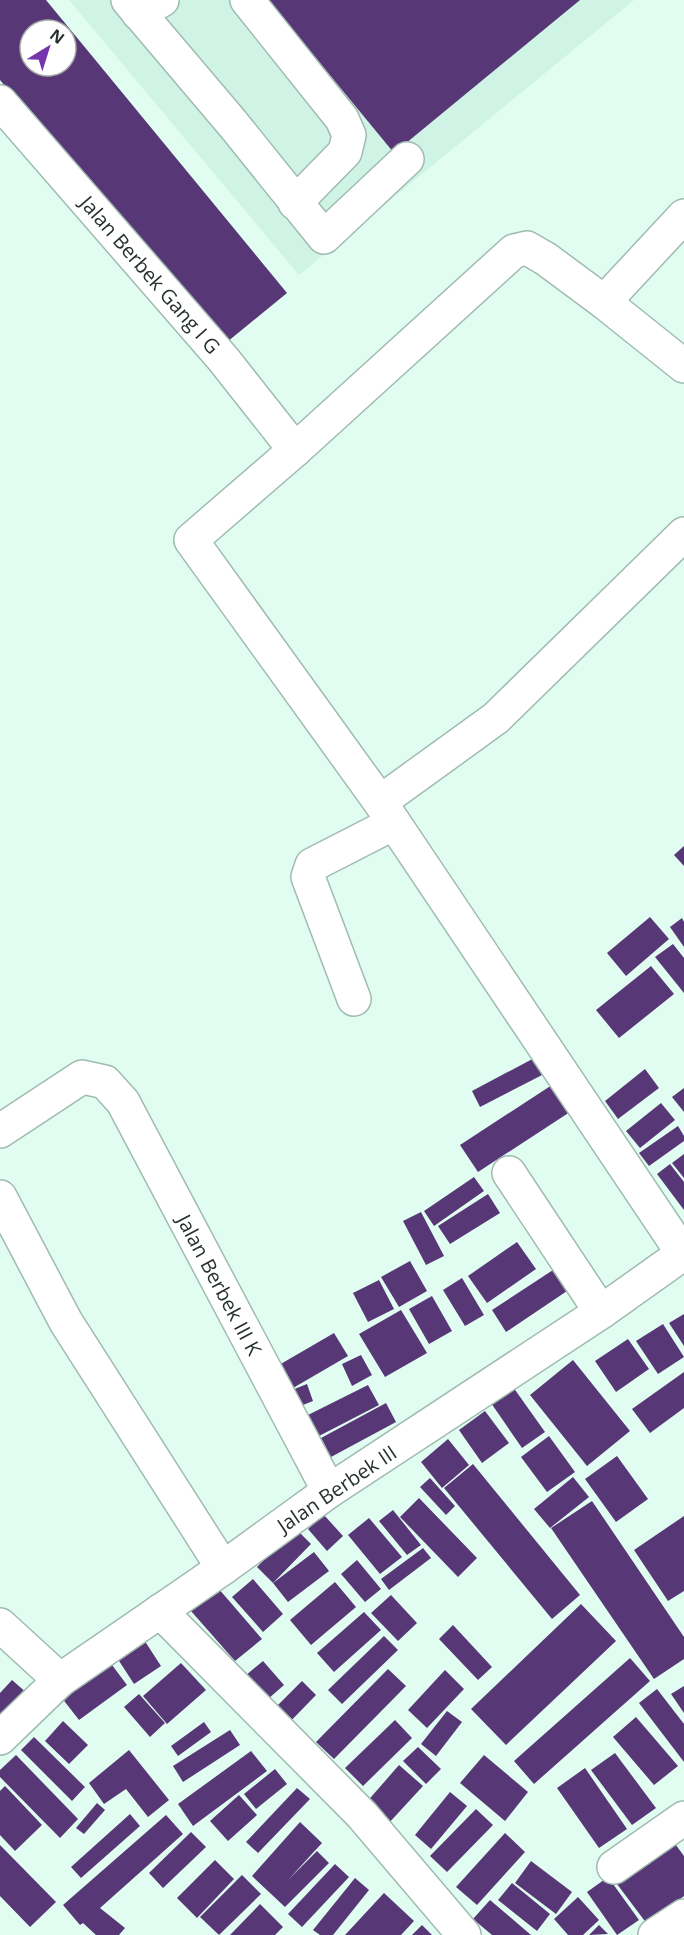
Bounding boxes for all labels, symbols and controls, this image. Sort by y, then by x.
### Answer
north arrow [18,18,78,78]
text: N [45,24,69,49]
street label: Jalan Berbek Gang I G [73,188,226,359]
street label: Jalan Berbek III K [170,1208,268,1361]
street label: Jalan Berbek III [270,1439,402,1540]

